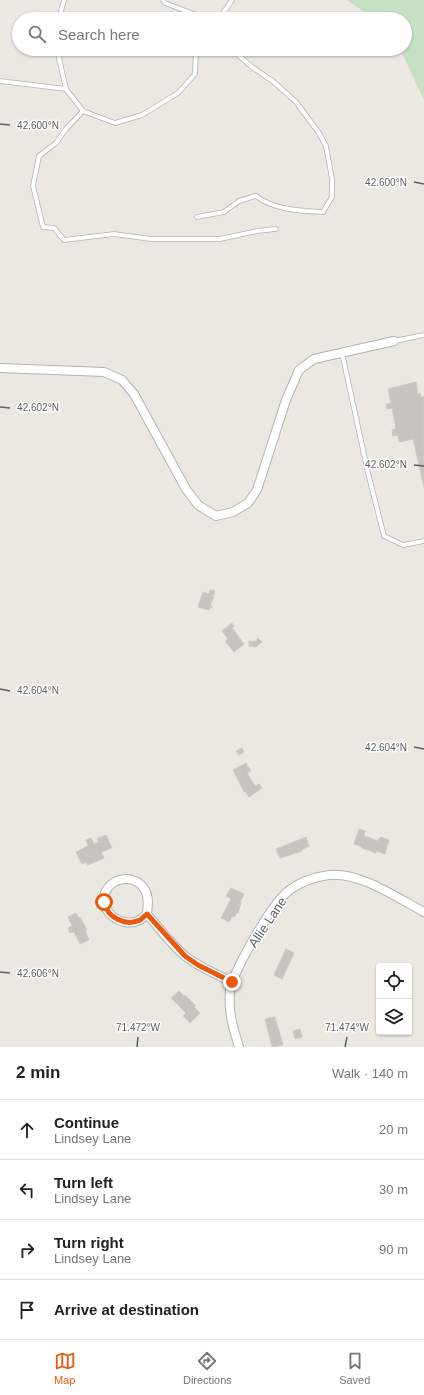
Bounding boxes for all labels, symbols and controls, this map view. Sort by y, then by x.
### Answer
search box [12,12,412,56]
icon: search [26,23,48,45]
text: Search here [58,26,140,43]
text: 42.600°N [17,120,59,131]
text: 42.600°N [365,177,407,188]
text: 42.602°N [17,402,59,413]
text: 42.602°N [365,459,407,470]
text: 42.604°N [17,685,59,696]
text: 42.604°N [365,742,407,753]
route start [95,893,113,911]
street label: Allie Lane [245,894,290,950]
map controls [376,963,412,1035]
button: locate [376,963,412,999]
text: 42.606°N [17,968,59,979]
route end [223,973,241,991]
button: layers [376,999,412,1035]
text: 71.472°W [116,1022,161,1033]
text: 71.474°W [325,1022,370,1033]
text: 2 min [16,1063,60,1082]
text: Walk · 140 m [332,1066,408,1081]
text: Continue [54,1114,119,1131]
icon: ahead [16,1119,38,1141]
text: 20 m [379,1122,408,1137]
text: Lindsey Lane [54,1131,131,1146]
text: Turn left [54,1174,113,1191]
icon: left [16,1179,38,1201]
text: 30 m [379,1182,408,1197]
text: Lindsey Lane [54,1191,131,1206]
text: Turn right [54,1234,124,1251]
icon: right [16,1239,38,1261]
text: 90 m [379,1242,408,1257]
text: Lindsey Lane [54,1251,131,1266]
icon: arrive [16,1299,38,1321]
text: Arrive at destination [54,1301,199,1318]
tab: Map [54,1350,76,1386]
tab: Directions [183,1350,232,1386]
tab: Saved [339,1350,370,1386]

